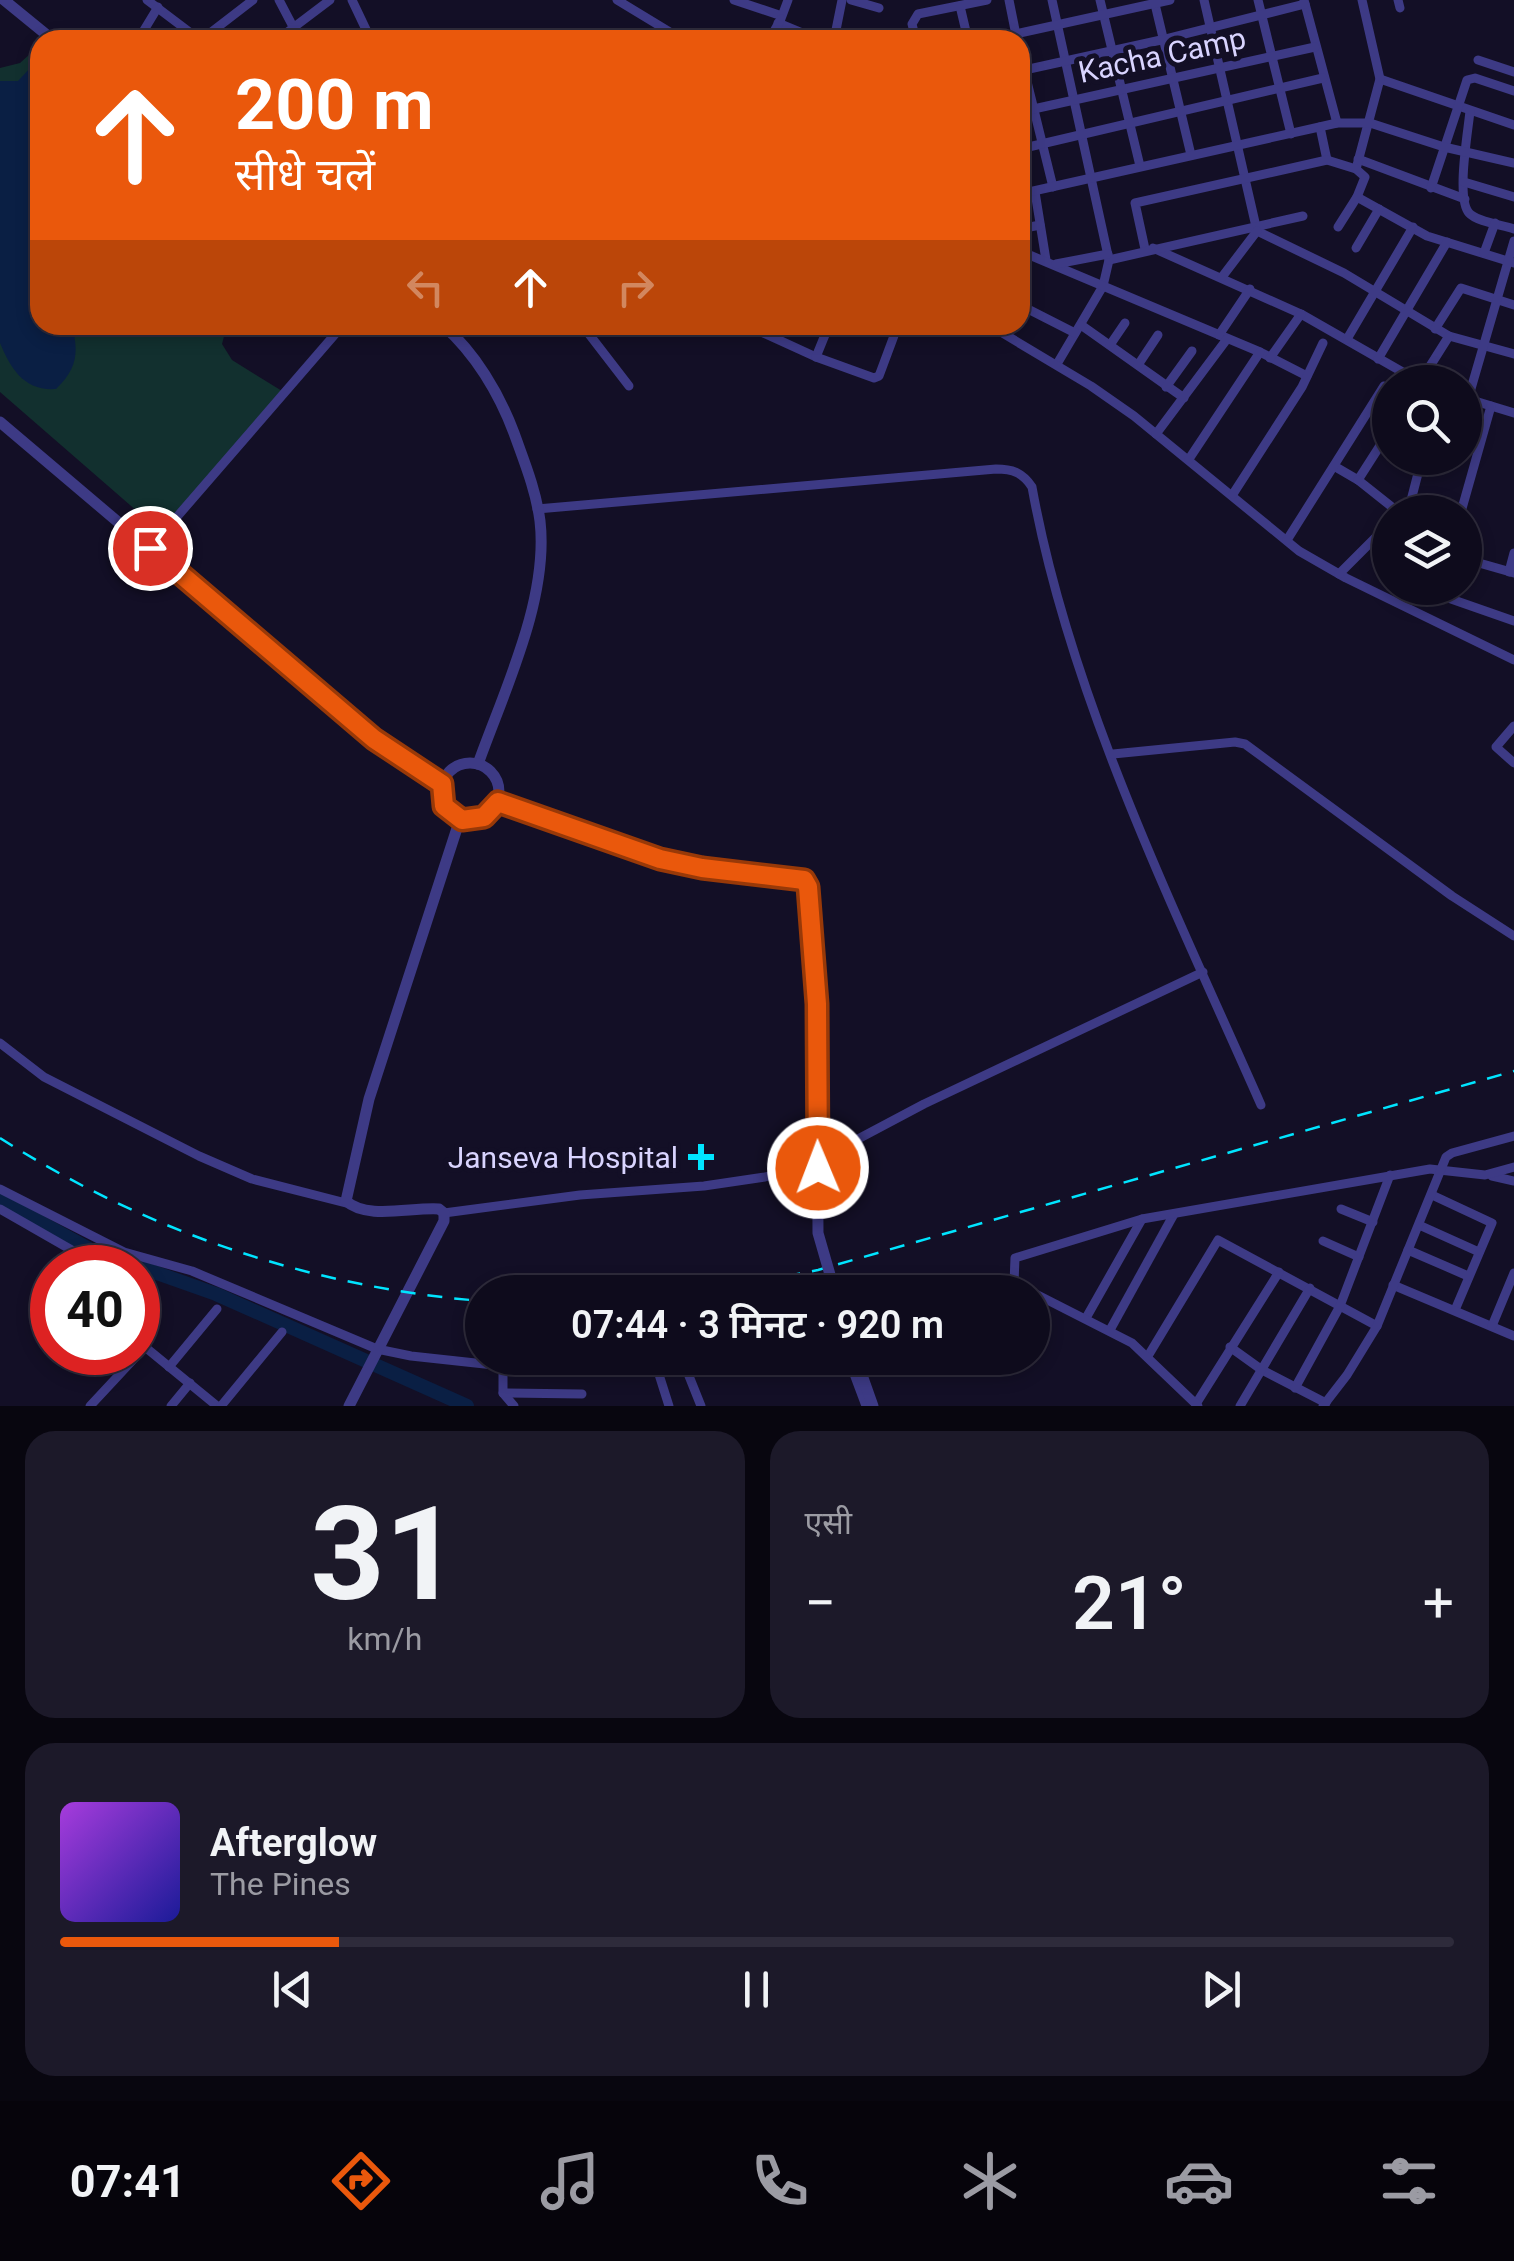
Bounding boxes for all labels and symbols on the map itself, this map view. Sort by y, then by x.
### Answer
street label: Kacha Camp [1075,20,1249,90]
pin [108,506,193,591]
position arrow [766,1116,870,1220]
place label: Janseva Hospital [448,1140,678,1175]
marker: Janseva Hospital [688,1144,714,1170]
speed limit sign: 40 [30,1245,160,1375]

